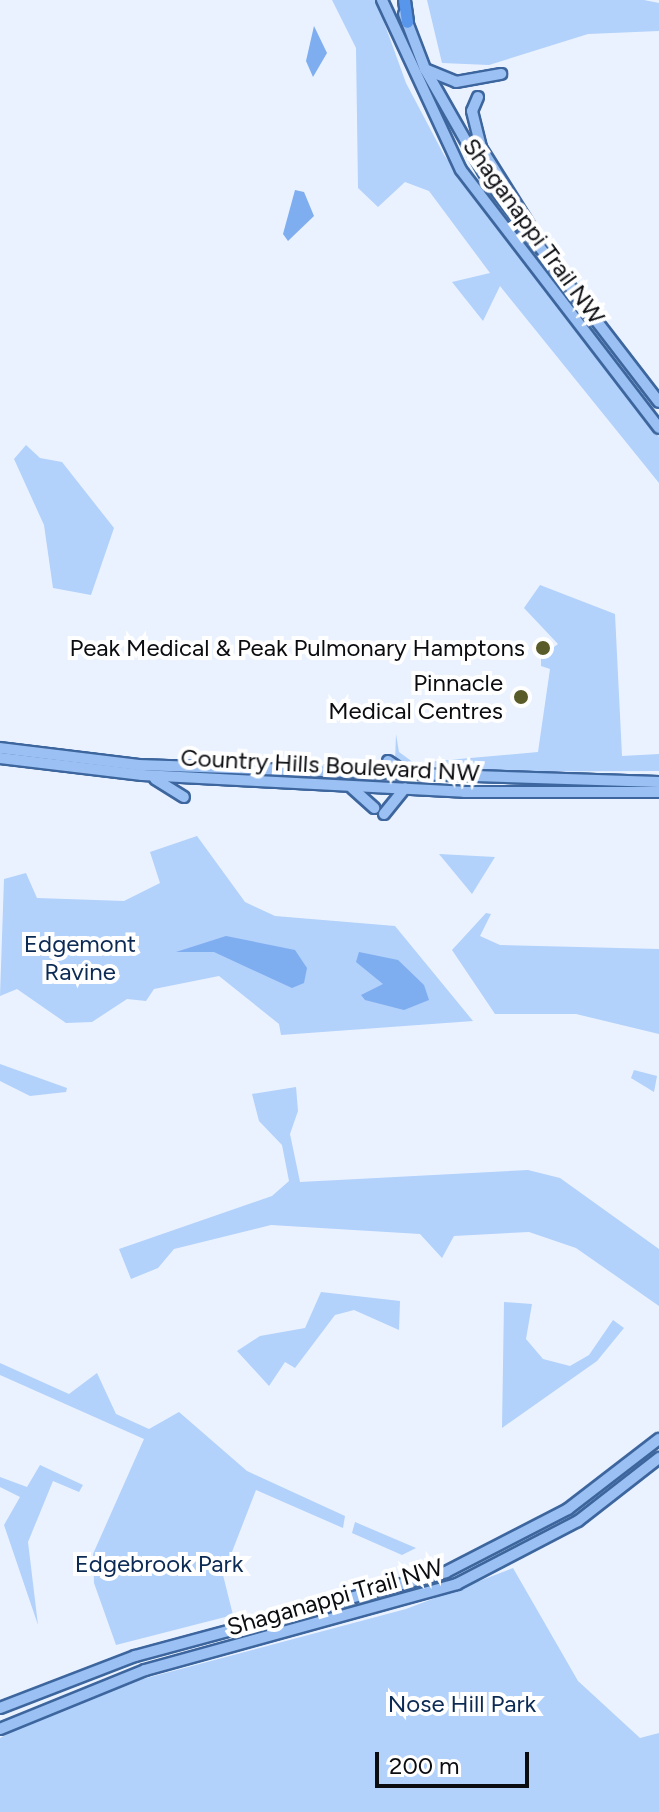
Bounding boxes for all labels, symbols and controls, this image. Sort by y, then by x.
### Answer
street label: Shaganappi Trail NW [457,132,611,330]
place label: Peak Medical & Peak Pulmonary Hamptons [70,634,525,662]
marker: Peak Medical & Peak Pulmonary Hamptons [532,637,554,659]
place label: Pinnacle Medical Centres [328,669,503,725]
marker: Pinnacle Medical Centres [510,686,532,708]
street label: Country Hills Boulevard NW [180,743,480,787]
park label: Edgemont Ravine [24,930,136,986]
park label: Edgebrook Park [75,1550,243,1578]
street label: Shaganappi Trail NW [224,1552,446,1642]
park label: Nose Hill Park [388,1690,536,1718]
scale bar [379,1736,533,1786]
text: 200 m [389,1751,460,1780]

